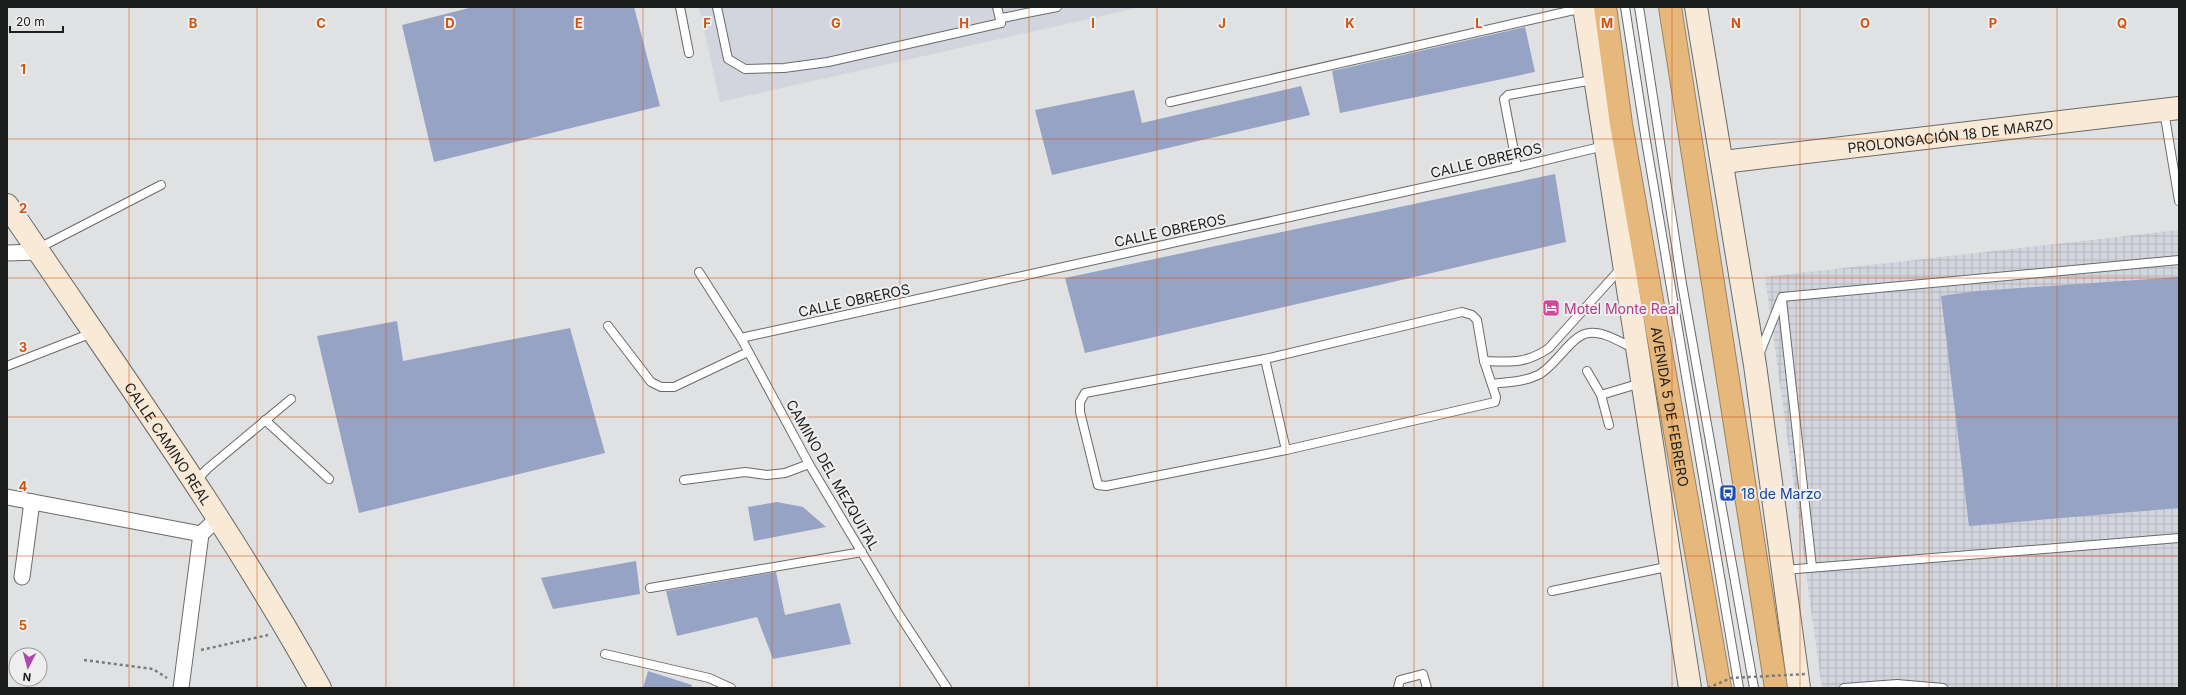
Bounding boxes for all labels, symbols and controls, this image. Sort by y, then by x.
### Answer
scale bar [10,8,63,34]
text: 20 m [16,14,45,29]
text: B [189,15,198,31]
text: C [316,15,326,31]
text: D [445,15,455,31]
text: E [575,15,583,31]
text: F [703,15,711,31]
text: G [831,15,841,31]
text: H [959,15,969,31]
text: I [1091,15,1095,31]
text: J [1218,15,1226,31]
text: K [1345,15,1355,31]
text: L [1475,15,1483,31]
text: M [1601,15,1613,31]
text: N [1731,15,1741,31]
text: O [1860,15,1870,31]
text: P [1989,15,1997,31]
text: Q [2117,15,2127,31]
text: 1 [20,61,26,77]
street label: PROLONGACIÓN 18 DE MARZO [1847,114,2054,156]
street label: CALLE OBREROS [1429,139,1543,181]
text: 2 [19,200,27,216]
street label: CALLE OBREROS [1113,210,1227,250]
street label: CALLE OBREROS [797,280,911,320]
hotel icon: Motel Monte Real [1541,298,1561,318]
place label: Motel Monte Real [1564,300,1679,317]
street label: AVENIDA 5 DE FEBRERO [1648,325,1693,488]
text: 3 [19,339,27,355]
street label: CALLE CAMINO REAL [122,379,216,508]
street label: CAMINO DEL MEZQUITAL [783,397,883,553]
text: 4 [19,478,28,494]
bus stop icon: 18 de Marzo [1718,483,1738,503]
place label: 18 de Marzo [1741,485,1822,502]
text: 5 [19,617,27,633]
north arrow [8,647,48,687]
text: N [22,670,32,684]

